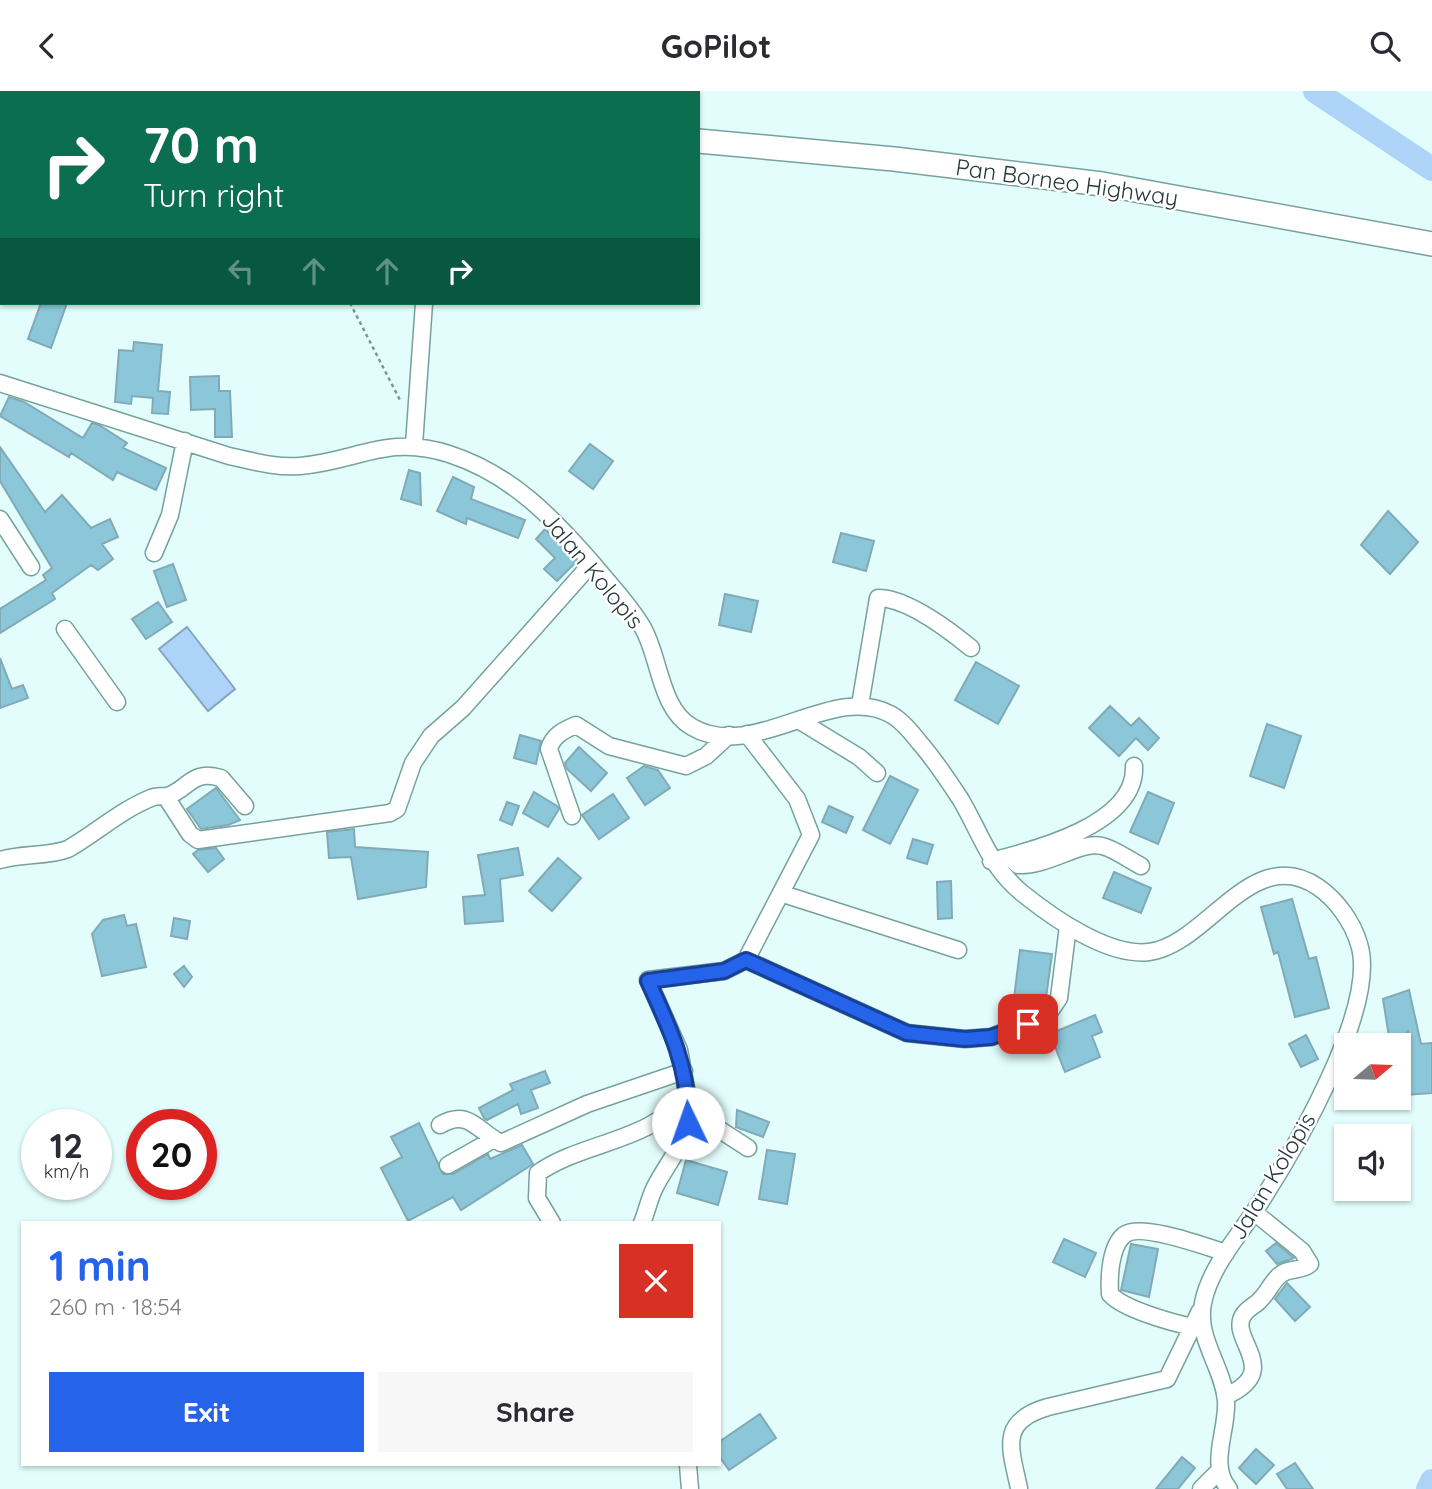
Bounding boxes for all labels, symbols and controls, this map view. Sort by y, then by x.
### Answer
text: GoPilot [661,26,771,66]
icon: back [28,27,66,65]
icon: search [1366,27,1404,65]
text: 70 m [143,114,259,175]
icon: right [28,119,119,210]
street label: Pan Borneo Highway [954,152,1180,212]
text: Turn right [143,175,284,215]
icon: left [222,252,260,290]
icon: ahead [295,252,333,290]
icon: ahead [368,252,406,290]
icon: right [441,252,479,290]
street label: Jalan Kolopis [536,506,650,634]
pin [998,994,1058,1054]
icon: arrive [1009,1005,1047,1043]
north arrow [1334,1033,1410,1109]
map controls [1334,1033,1411,1201]
position arrow [651,1086,725,1160]
street label: Jalan Kolopis [1223,1107,1321,1245]
speed limit sign: 20 [126,1109,217,1200]
text: 12 [50,1123,83,1167]
button: sound [1334,1124,1411,1201]
text: km/h [44,1160,89,1183]
text: 1 min [49,1239,151,1292]
button: close [619,1244,693,1318]
text: 260 m · 18:54 [49,1292,182,1321]
button: Exit [49,1372,364,1452]
button: Share [378,1372,693,1452]

